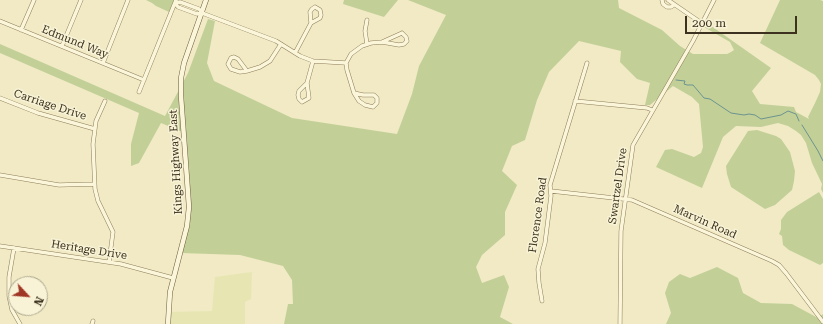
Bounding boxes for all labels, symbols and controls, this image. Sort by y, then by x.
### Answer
scale bar [687,8,799,34]
text: 200 m [692,16,726,30]
street label: Edmund Way [40,23,110,61]
street label: Carriage Drive [12,87,88,123]
street label: Kings Highway East [167,109,185,215]
street label: Swartzel Drive [606,147,630,225]
street label: Florence Road [526,176,550,254]
street label: Marvin Road [671,202,739,242]
street label: Heritage Drive [50,237,128,263]
north arrow [8,276,48,316]
text: N [31,294,46,308]

